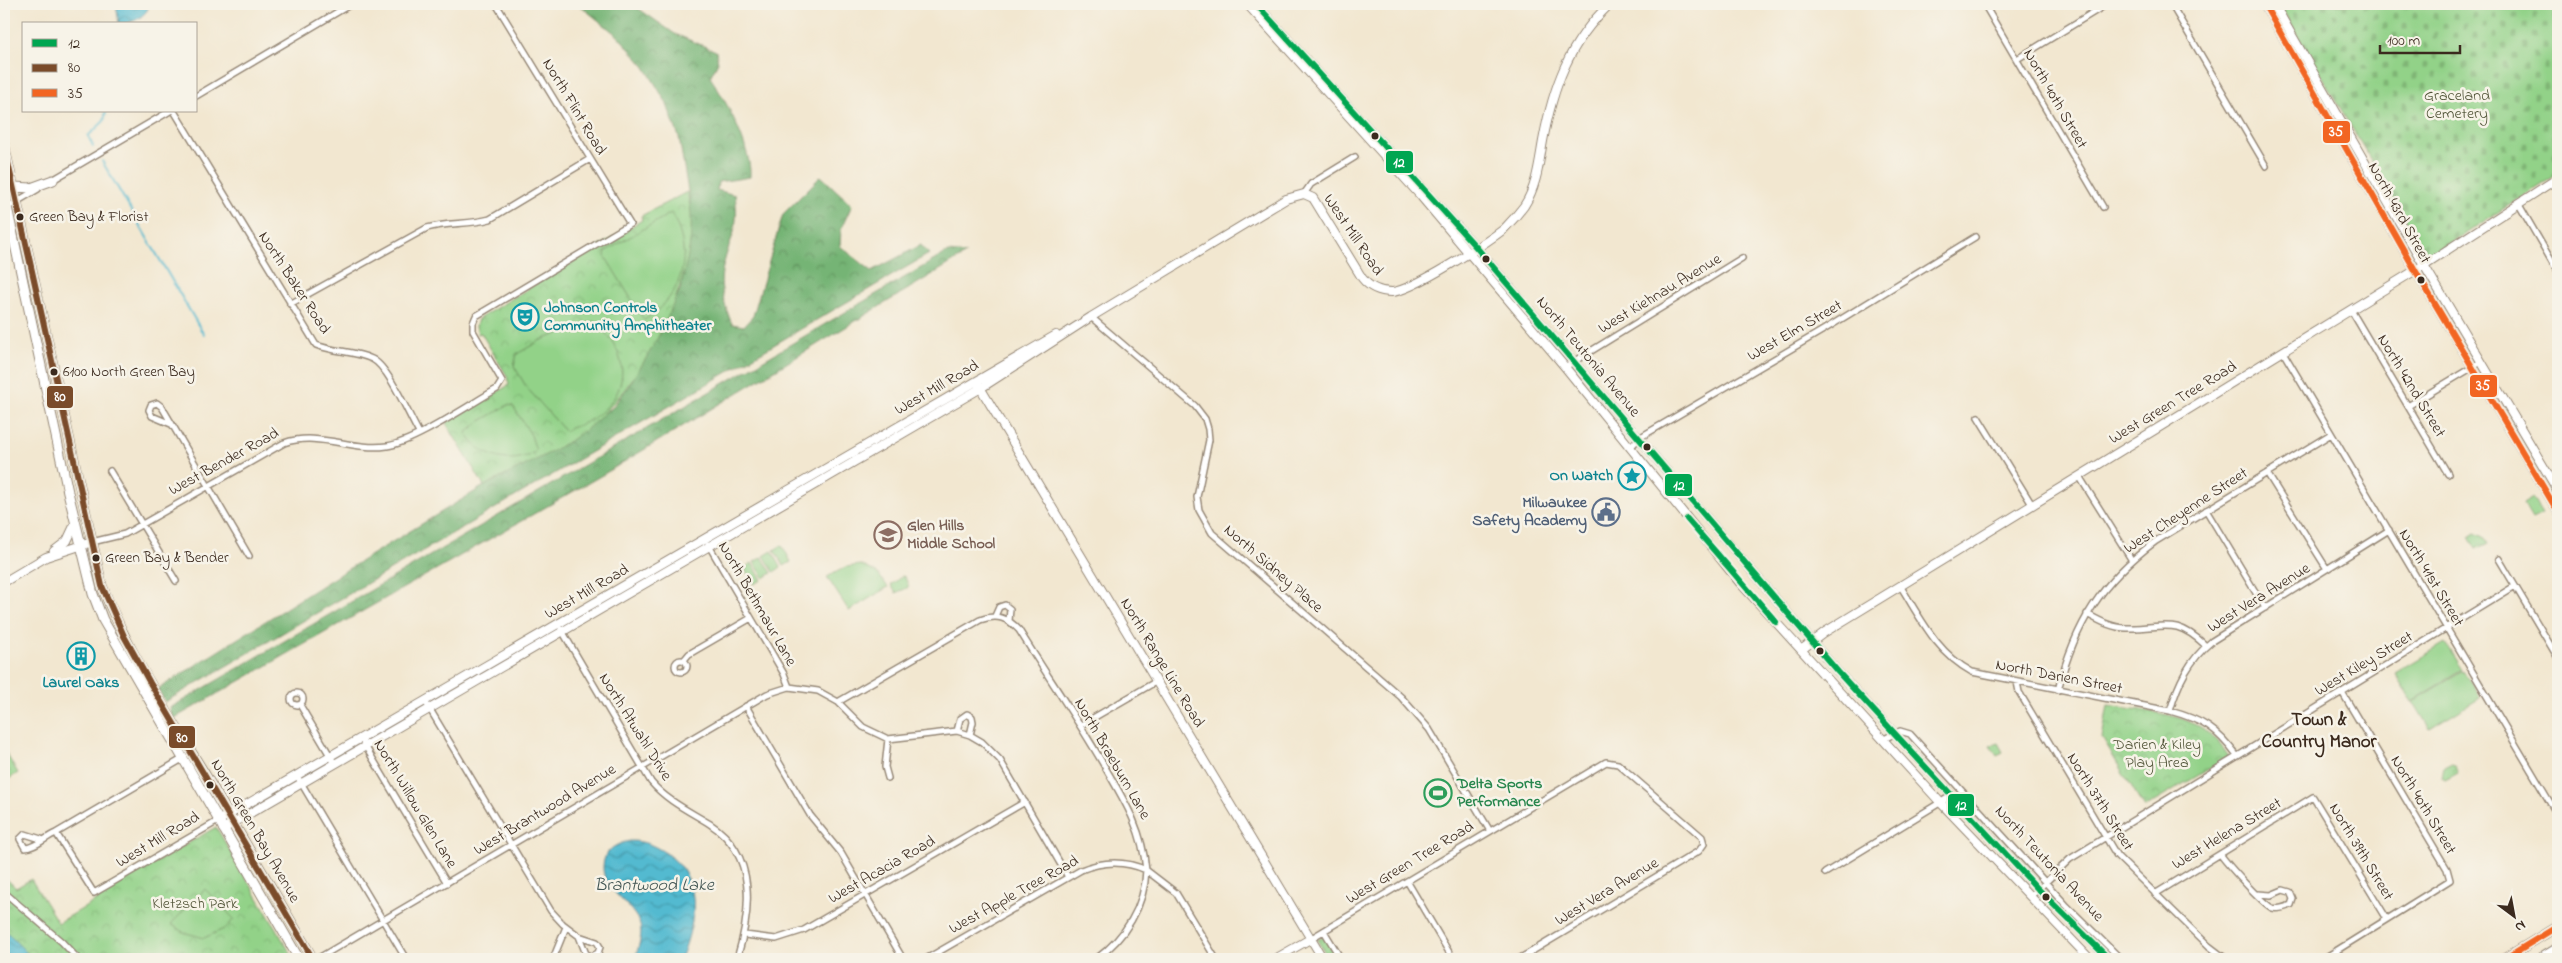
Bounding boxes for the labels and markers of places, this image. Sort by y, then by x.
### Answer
unlabelled marker [1370,131,1380,141]
place label: Green Bay & Florist [29,206,149,229]
marker: Green Bay & Florist [15,212,25,222]
unlabelled marker [1481,254,1491,264]
unlabelled marker [2416,275,2426,285]
place label: Johnson Controls Community Amphitheater [544,296,712,339]
theatre icon: Johnson Controls Community Amphitheater [510,302,540,332]
place label: 6100 North Green Bay [63,361,195,384]
marker: 6100 North Green Bay [49,367,59,377]
unlabelled marker [1642,442,1652,452]
place icon: On Watch [1617,461,1647,491]
place label: On Watch [1549,464,1613,488]
place label: Milwaukee Safety Academy [1472,491,1588,534]
public building icon: Milwaukee Safety Academy [1591,497,1621,527]
place label: Glen Hills Middle School [907,514,996,556]
school or university icon: Glen Hills Middle School [873,520,903,550]
place label: Green Bay & Bender [105,547,229,570]
marker: Green Bay & Bender [91,553,101,563]
building icon: Laurel Oaks [66,641,96,671]
unlabelled marker [1815,646,1825,656]
place label: Laurel Oaks [43,671,119,695]
place label: Delta Sports Performance [1456,772,1542,814]
sports icon: Delta Sports Performance [1423,778,1453,808]
unlabelled marker [205,780,215,790]
unlabelled marker [2041,892,2051,902]

